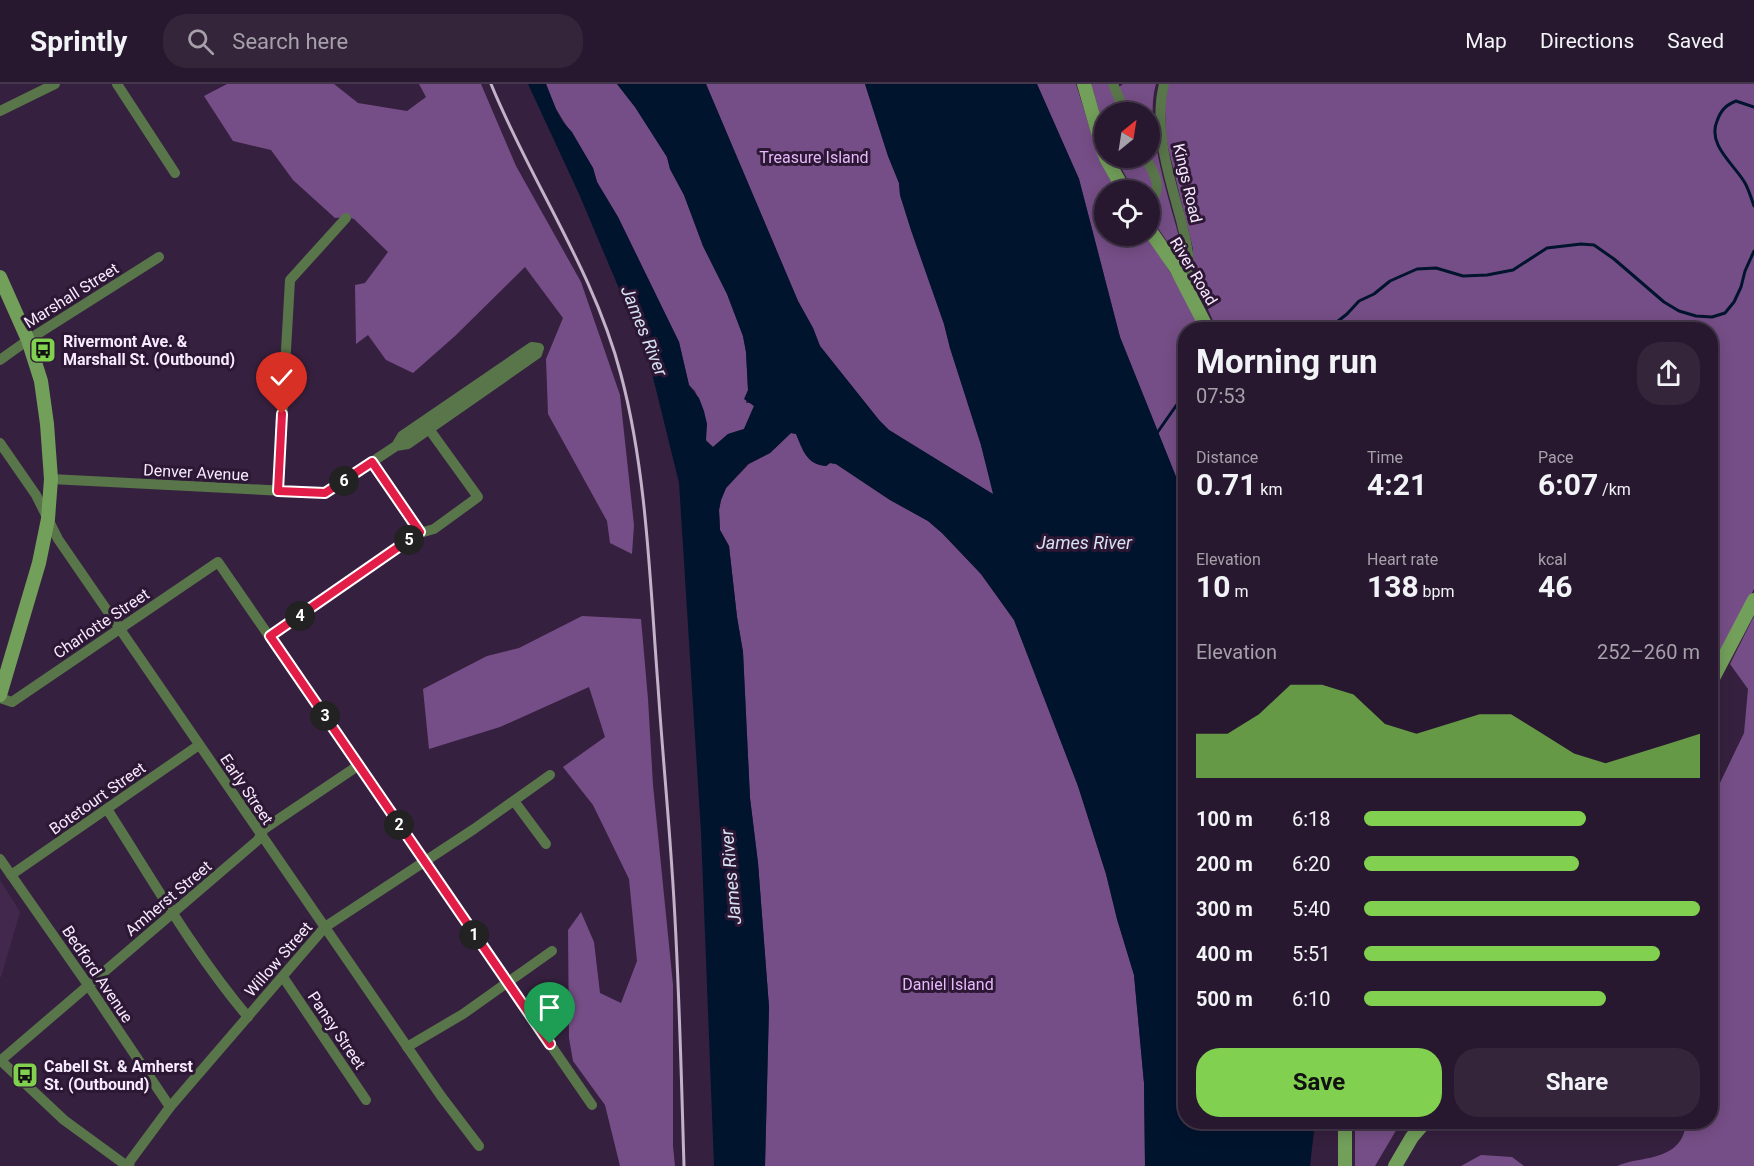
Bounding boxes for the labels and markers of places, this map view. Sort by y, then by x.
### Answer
place label: Rivermont Ave. & Marshall St. (Outbound) [63,332,235,369]
bus stop icon: Rivermont Ave. & Marshall St. (Outbound) [28,335,58,365]
pin [256,352,307,414]
pin: 6 [329,466,359,496]
pin: 5 [394,525,424,555]
pin: 4 [285,601,315,631]
pin: 3 [310,701,340,731]
pin: 2 [384,810,414,840]
pin: 1 [459,920,489,950]
pin [524,982,575,1044]
place label: Cabell St. & Amherst St. (Outbound) [44,1057,194,1094]
bus stop icon: Cabell St. & Amherst St. (Outbound) [10,1060,40,1090]

